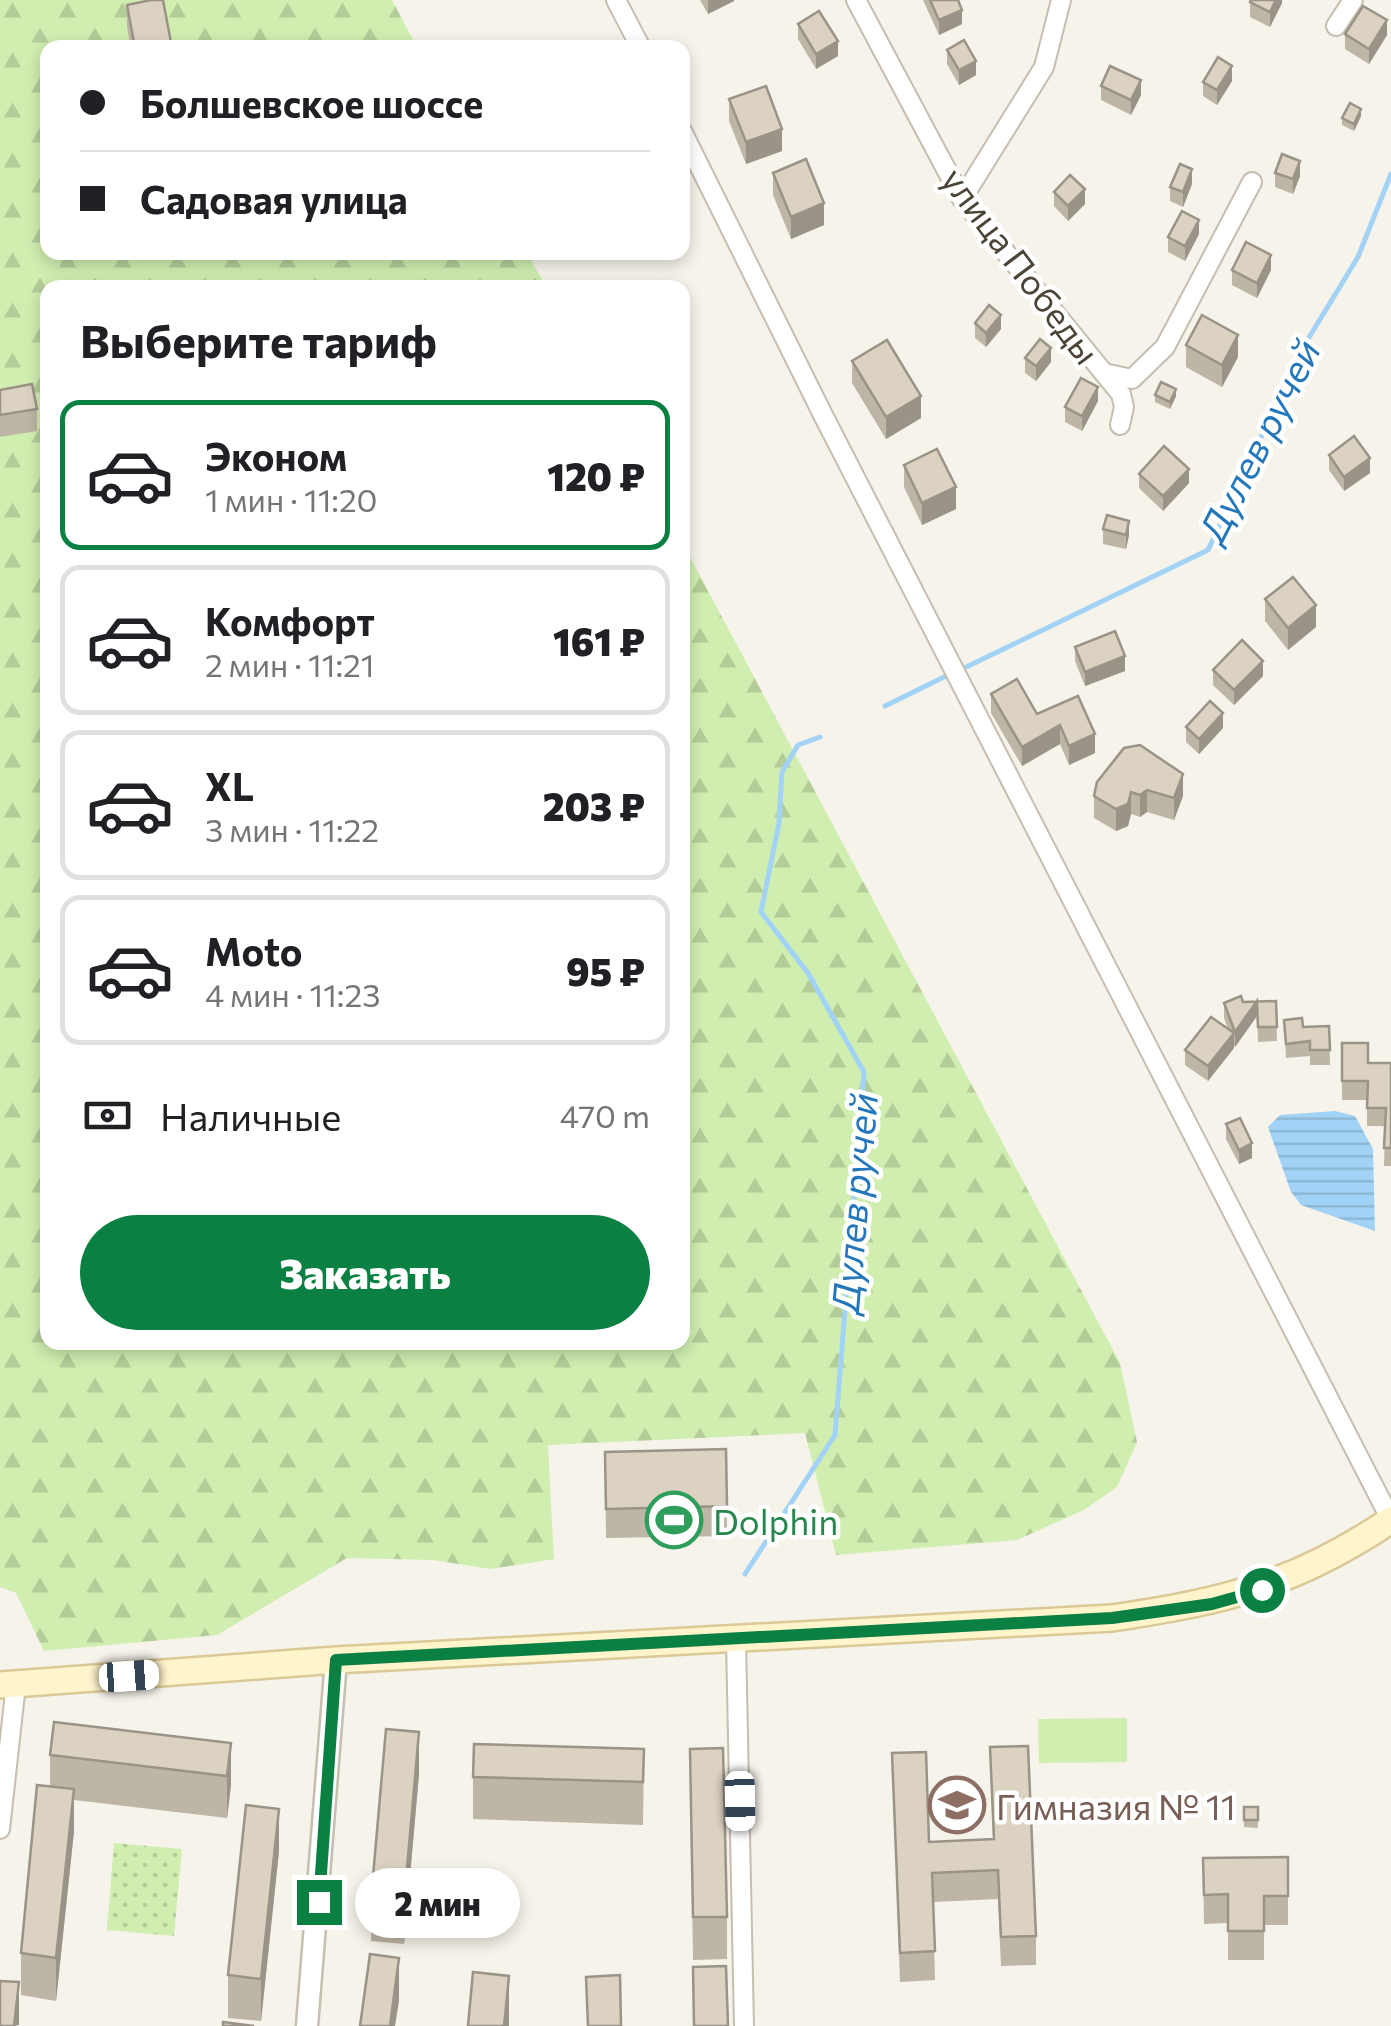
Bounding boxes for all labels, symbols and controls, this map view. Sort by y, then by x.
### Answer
text: Болшевское шоссе [140,79,483,126]
street label: улица Победы [934,158,1110,372]
text: Садовая улица [140,175,408,222]
text: Выберите тариф [80,312,437,367]
water label: Дулев ручей [1186,331,1329,551]
icon: car [85,430,175,520]
text: Эконом [205,432,347,479]
text: 120 ₽ [547,452,645,499]
text: 1 мин · 11:20 [205,479,377,519]
icon: car [85,595,175,685]
text: Комфорт [205,597,375,644]
text: 161 ₽ [553,617,645,664]
text: 2 мин · 11:21 [205,644,374,684]
icon: car [85,760,175,850]
text: XL [205,762,254,809]
text: 203 ₽ [543,782,645,829]
text: 3 мин · 11:22 [205,809,379,849]
icon: car [85,925,175,1015]
text: Moto [205,927,303,974]
text: 95 ₽ [566,947,645,994]
text: 4 мин · 11:23 [205,974,380,1014]
icon: cash [80,1088,135,1143]
water label: Дулев ручей [820,1091,886,1318]
text: Наличные [160,1092,341,1139]
text: 470 m [560,1095,650,1135]
button: Заказать [80,1215,650,1330]
sports icon: Dolphin [644,1490,704,1550]
place label: Dolphin [713,1499,838,1542]
route start [1240,1568,1285,1613]
car [98,1659,160,1693]
car [724,1771,756,1831]
school or university icon: Гимназия № 11 [927,1775,987,1835]
place label: Гимназия № 11 [996,1784,1236,1827]
callout: 2 мин [354,1867,519,1937]
route end [297,1880,342,1925]
text: 2 мин [394,1883,481,1923]

